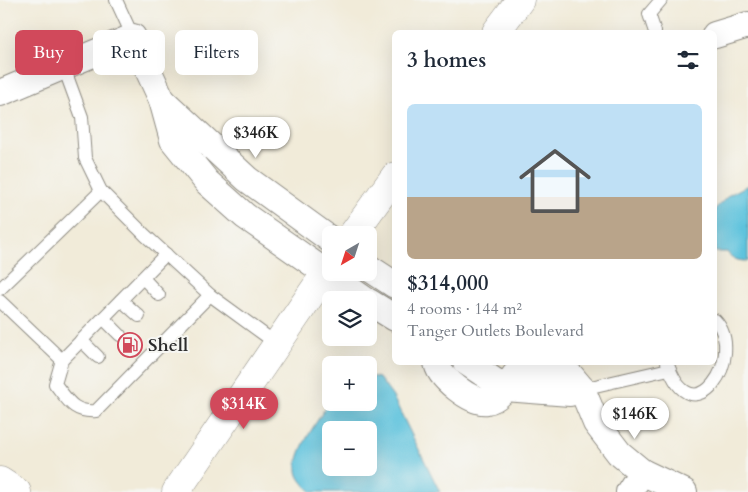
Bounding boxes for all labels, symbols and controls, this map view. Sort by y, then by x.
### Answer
chip: Buy [15,30,83,75]
chip: Rent [93,30,165,75]
chip: Filters [175,30,258,75]
text: 3 homes [407,46,486,75]
icon: filters [674,46,702,74]
pin: $346K [221,116,291,159]
text: $346K [233,122,279,144]
icon: home [510,136,600,226]
north arrow [322,226,378,281]
map controls [322,226,377,476]
text: $314,000 [407,269,488,298]
button: layers [322,291,377,346]
text: 4 rooms · 144 m² [407,298,522,320]
text: Tanger Outlets Boulevard [407,320,584,342]
fuel station icon: Shell [117,332,143,358]
place label: Shell [148,333,188,358]
button: + [322,356,377,411]
pin: $314K [209,388,279,430]
text: $314K [221,393,267,415]
pin: $146K [600,398,670,440]
text: $146K [612,403,658,425]
button: − [322,421,377,476]

